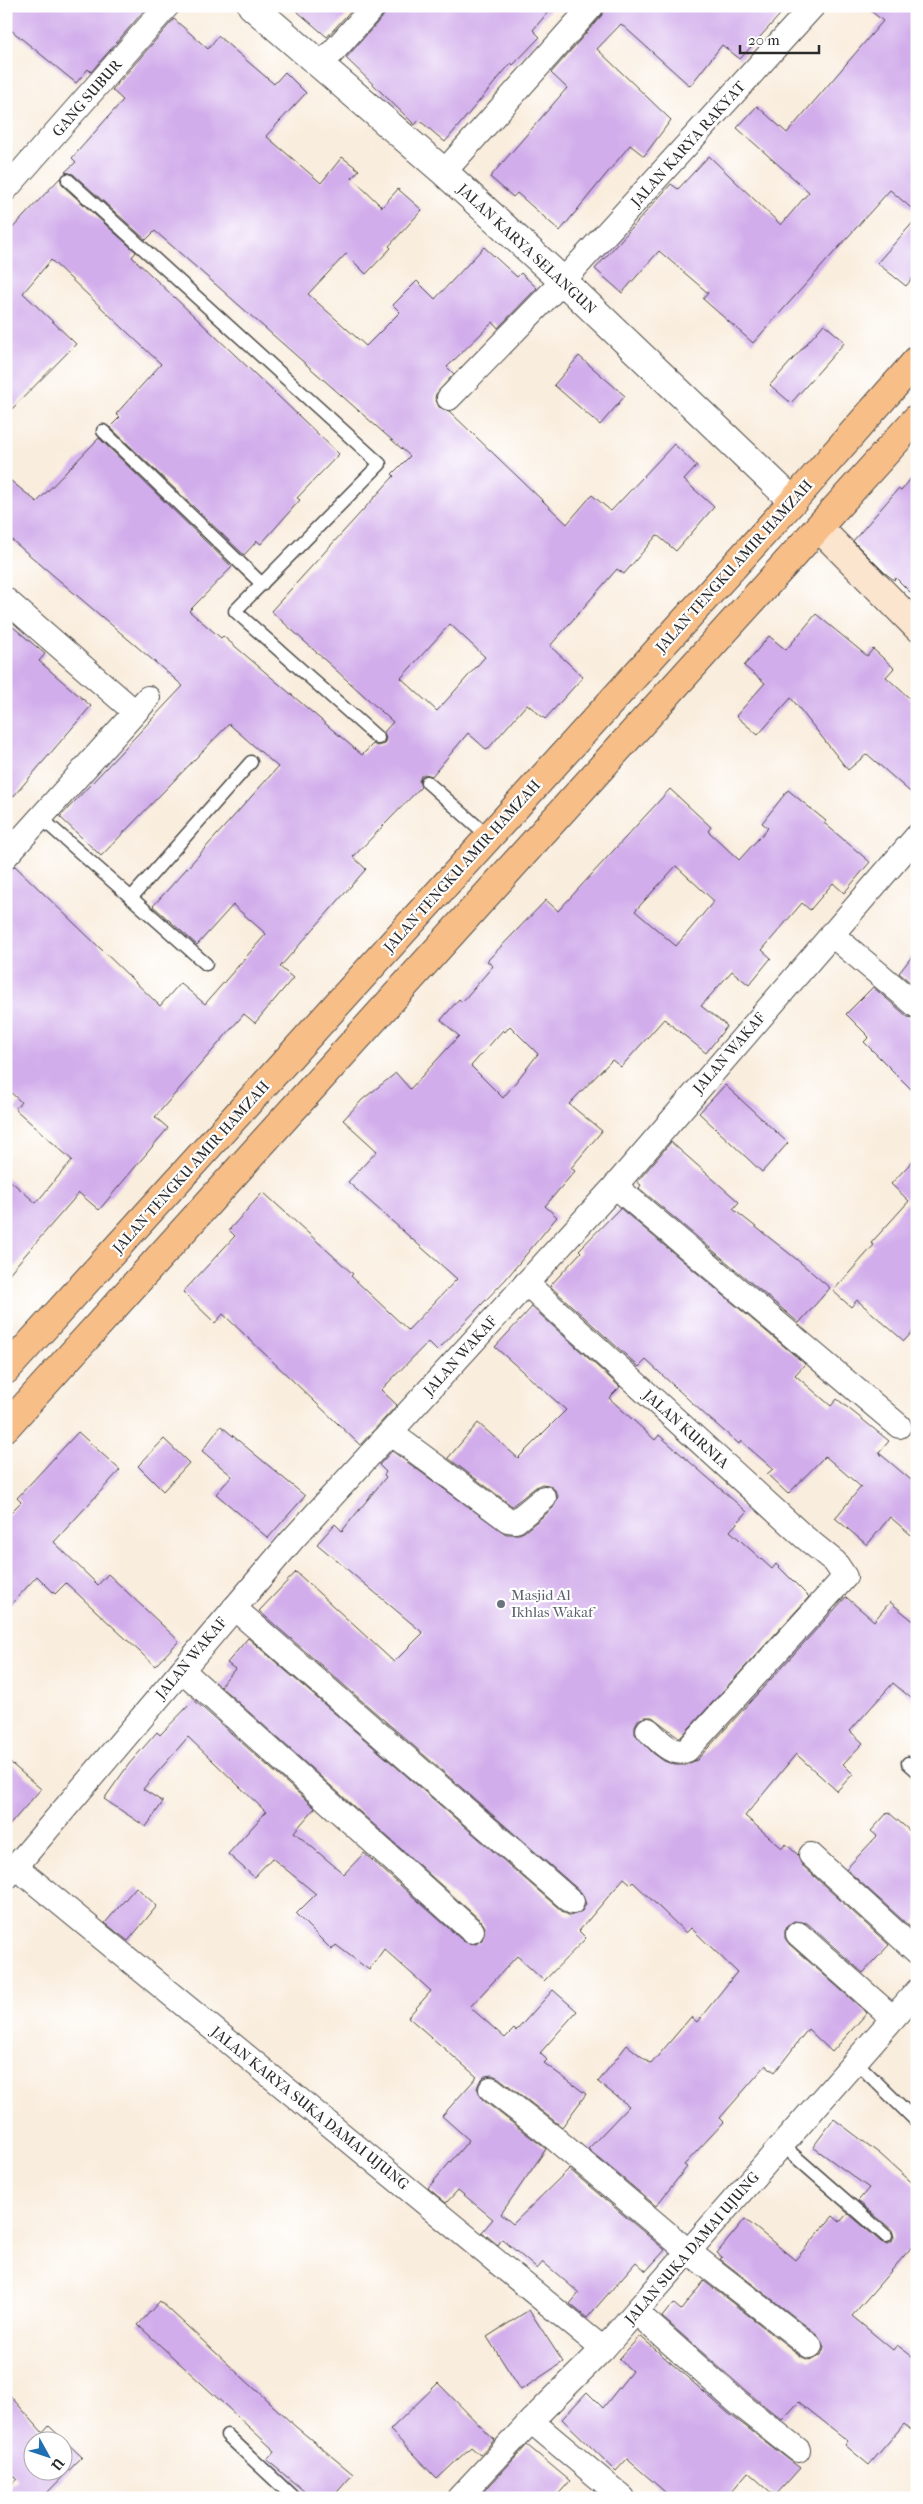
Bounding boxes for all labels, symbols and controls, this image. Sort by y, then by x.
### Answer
scale bar [740,22,819,54]
text: 20 m [748,31,780,49]
street label: GANG SUBUR [48,55,126,141]
street label: JALAN KARYA RAKYAT [626,77,750,211]
street label: JALAN KARYA SELANGUN [453,179,601,318]
street label: JALAN TENGKU AMIR HAMZAH [651,476,816,657]
street label: JALAN TENGKU AMIR HAMZAH [379,776,544,957]
street label: JALAN WAKAF [688,1009,769,1098]
street label: JALAN TENGKU AMIR HAMZAH [108,1077,273,1258]
street label: JALAN WAKAF [419,1312,500,1400]
street label: JALAN KURNIA [639,1385,733,1472]
place label: Masjid Al Ikhlas Wakaf [511,1586,596,1621]
marker: Masjid Al Ikhlas Wakaf [495,1598,507,1610]
street label: JALAN WAKAF [151,1614,230,1703]
street label: JALAN KARYA SUKA DAMAI UJUNG [207,2022,413,2194]
street label: JALAN SUKA DAMAI UJUNG [620,2168,763,2329]
north arrow [22,2432,72,2482]
text: U [47,2454,68,2474]

